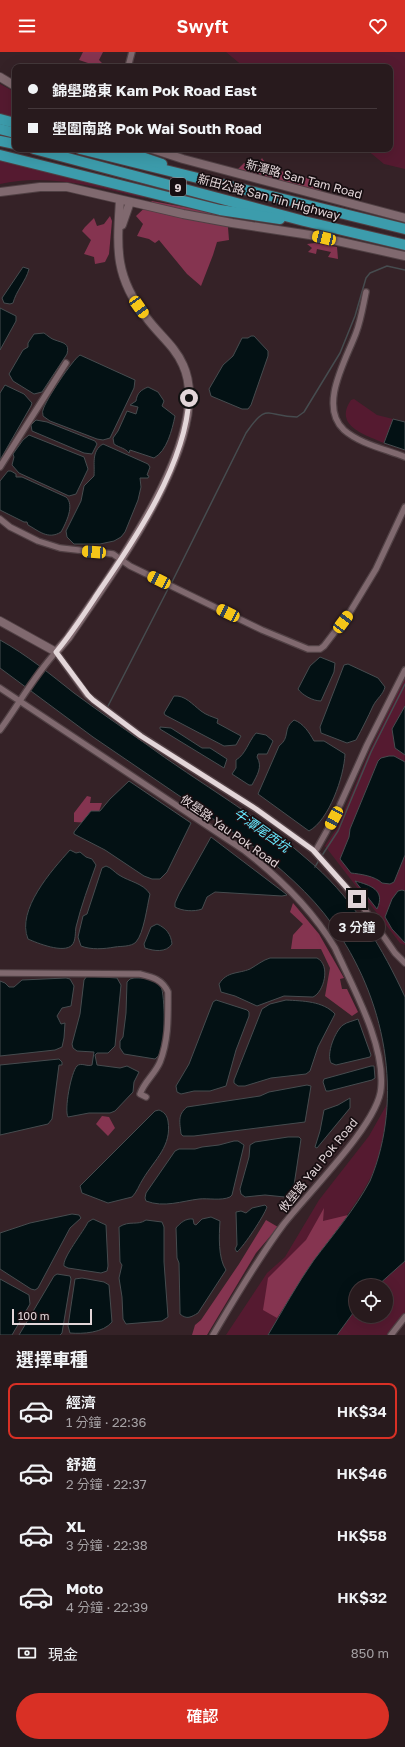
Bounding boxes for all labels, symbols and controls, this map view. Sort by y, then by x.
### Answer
icon: menu [16,15,38,37]
text: Swyft [177,15,228,37]
icon: heart [367,15,389,37]
text: 錦壆路東 Kam Pok Road East [52,81,257,99]
text: 壆圍南路 Pok Wai South Road [52,119,262,137]
street label: 新潭路 San Tam Road [244,156,364,202]
street label: 新田公路 San Tin Highway [196,171,342,223]
road number: 9 [170,178,186,196]
car [311,229,337,247]
car [127,294,151,320]
route start [180,389,198,407]
car [82,545,106,559]
car [146,569,172,591]
car [215,602,241,624]
car [331,609,355,635]
street label: 攸壆路 Yau Pok Road [178,791,282,871]
water label: 牛潭尾西坑 [231,805,295,856]
car [323,805,345,831]
route end [348,890,366,908]
callout: 3 分鐘 [329,913,385,941]
text: 3 分鐘 [338,919,376,935]
street label: 攸壆路 Yau Pok Road [275,1115,361,1215]
map controls [349,1279,393,1323]
button: locate [349,1279,393,1323]
scale bar [12,1307,92,1326]
text: 100 m [18,1309,49,1322]
text: 選擇車種 [16,1348,88,1370]
icon: car [18,1393,54,1429]
text: 經濟 [66,1393,96,1411]
text: HK$34 [337,1402,387,1420]
text: 1 分鐘 · 22:36 [66,1414,146,1430]
icon: car [18,1455,54,1491]
text: 舒適 [66,1455,96,1473]
text: HK$46 [336,1464,387,1482]
text: 2 分鐘 · 22:37 [66,1476,147,1492]
icon: car [18,1517,54,1553]
text: XL [66,1517,85,1535]
text: HK$58 [337,1526,387,1544]
text: 3 分鐘 · 22:38 [66,1537,148,1553]
icon: car [18,1579,54,1615]
text: Moto [66,1579,103,1597]
text: HK$32 [337,1588,387,1606]
text: 4 分鐘 · 22:39 [66,1599,148,1615]
icon: cash [16,1642,38,1664]
text: 現金 [48,1645,78,1663]
text: 850 m [351,1645,389,1661]
button: 確認 [16,1693,389,1739]

